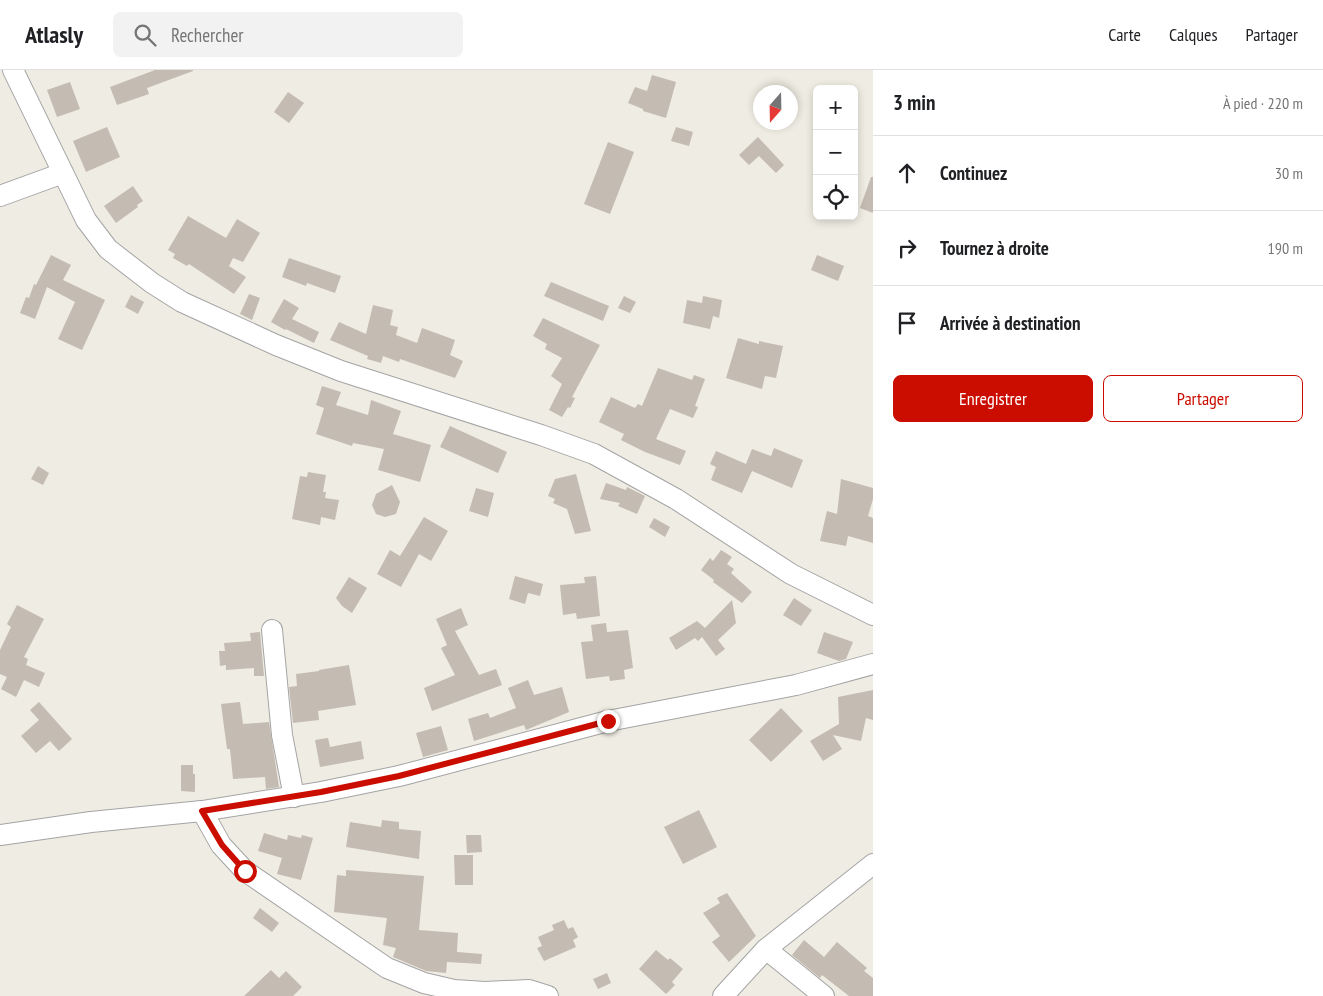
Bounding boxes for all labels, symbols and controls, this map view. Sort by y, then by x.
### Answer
search box [113,12,463,57]
text: Atlasly [25,19,83,50]
icon: search [131,21,159,49]
text: Rechercher [171,23,243,47]
text: Carte [1108,23,1141,46]
text: Calques [1169,23,1218,46]
text: Partager [1246,23,1298,46]
north arrow [753,85,798,130]
map controls [813,85,858,220]
button: + [813,85,858,130]
text: 3 min [893,89,935,116]
text: À pied · 220 m [1223,93,1303,113]
button: − [813,130,858,175]
icon: ahead [893,159,921,187]
text: Continuez [940,161,1007,185]
text: 30 m [1275,163,1303,183]
button: locate [813,175,858,220]
icon: right [893,234,921,262]
text: Tournez à droite [940,236,1049,260]
text: 190 m [1268,238,1303,258]
icon: arrive [893,309,921,337]
text: Arrivée à destination [940,311,1081,335]
button: Enregistrer [893,375,1093,422]
button: Partager [1103,375,1303,422]
route end [597,710,620,733]
route start [234,860,257,883]

